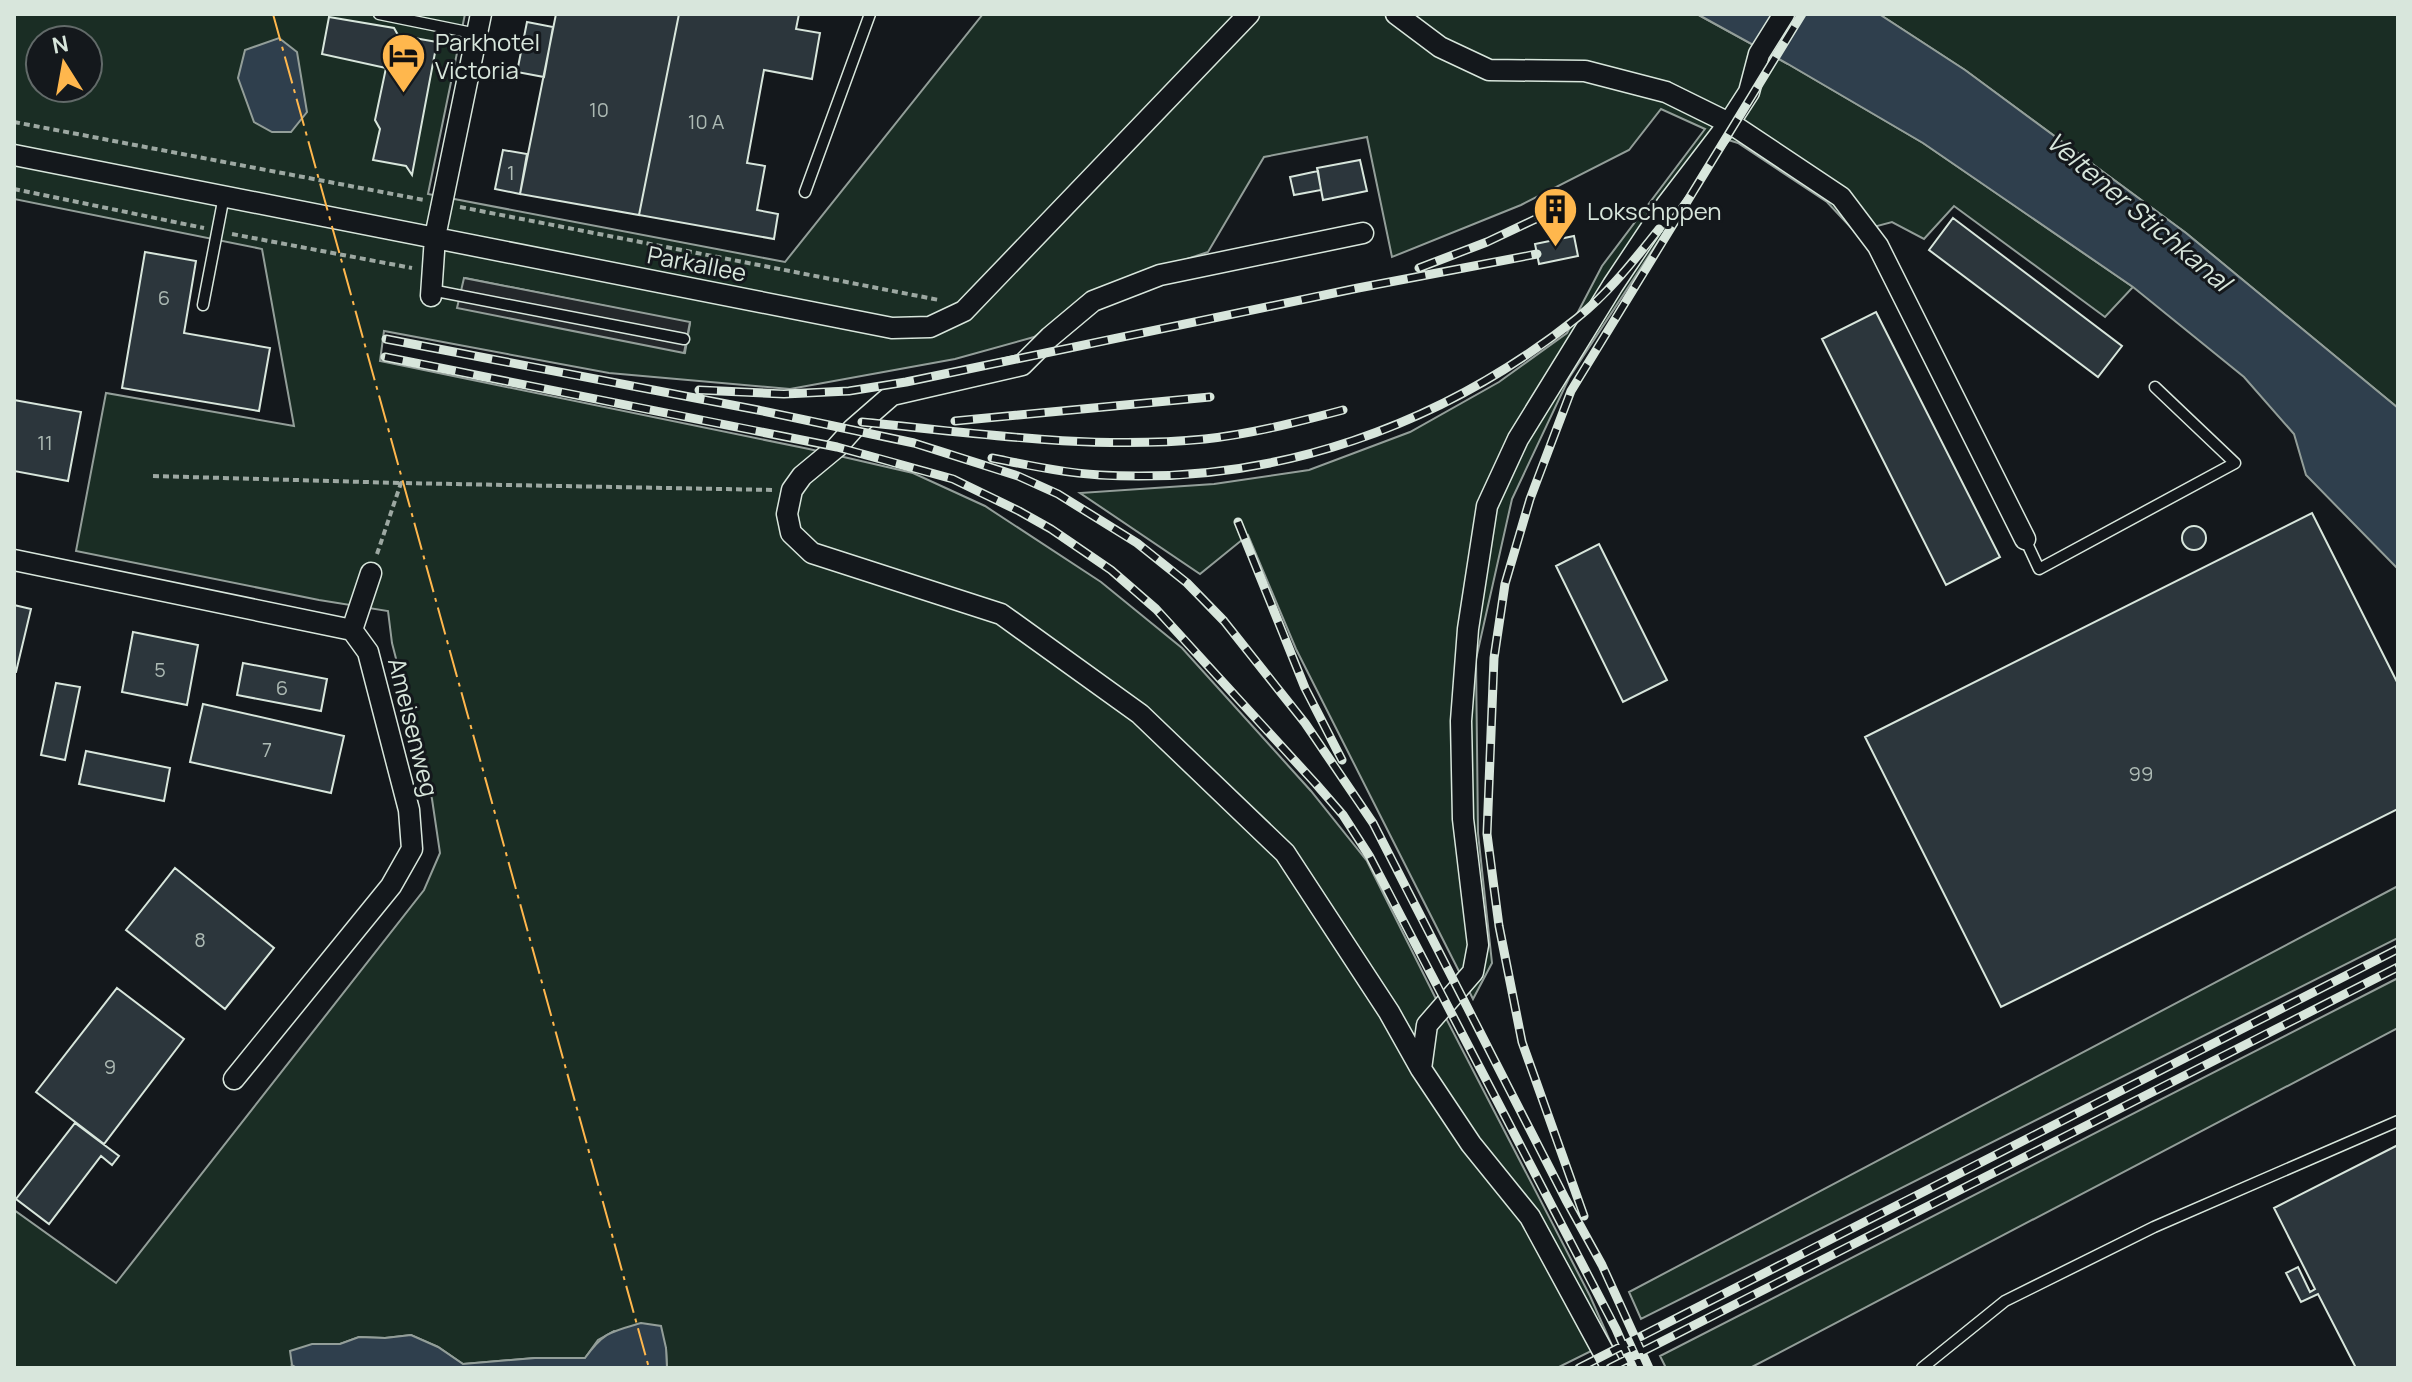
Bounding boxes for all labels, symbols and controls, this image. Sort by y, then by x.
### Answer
north arrow [24,24,104,104]
place label: Parkhotel Victoria [435,25,540,86]
text: N [50,28,71,61]
hotel icon: Parkhotel Victoria [380,31,428,94]
house number: 10 [589,96,609,123]
house number: 10 A [688,108,725,135]
water label: Veltener Stichkanal [2039,123,2241,301]
house number: 1 [507,159,515,186]
building icon: Lokschppen [1532,186,1580,249]
place label: Lokschppen [1587,194,1722,227]
street label: Parkallee [645,237,749,289]
house number: 6 [158,284,170,311]
house number: 11 [37,429,53,456]
street label: Ameisenweg [381,654,447,800]
house number: 5 [154,656,166,683]
house number: 6 [276,674,288,701]
house number: 7 [262,736,272,763]
house number: 99 [2129,760,2153,787]
house number: 8 [194,926,206,953]
house number: 9 [104,1053,116,1080]

